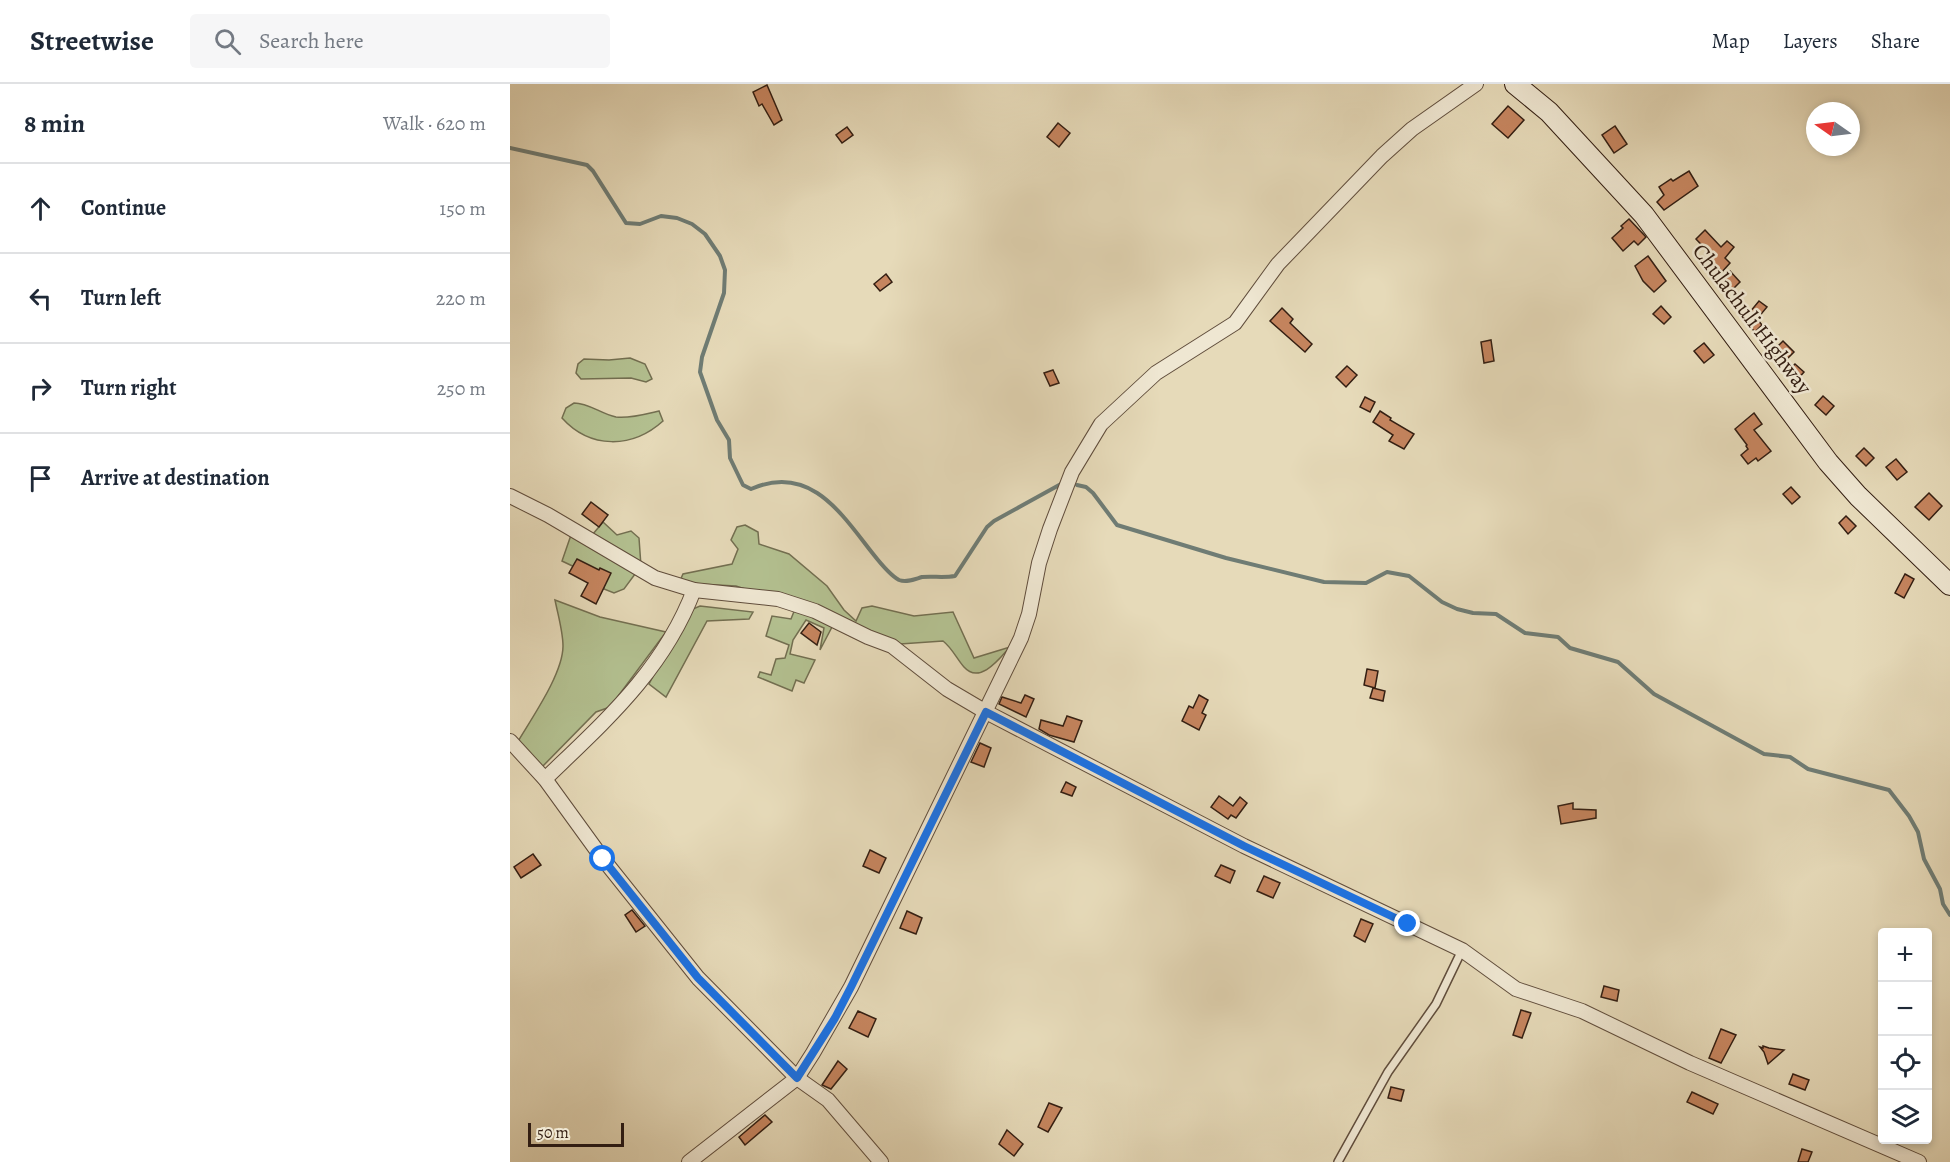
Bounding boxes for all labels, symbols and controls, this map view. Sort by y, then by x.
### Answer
search box [190,14,610,68]
text: Streetwise [30,22,154,60]
icon: search [211,25,244,58]
text: Search here [259,26,364,56]
text: Map [1711,27,1750,55]
text: Layers [1783,27,1838,55]
text: Share [1871,27,1920,55]
north arrow [1806,102,1860,156]
text: 8 min [24,106,85,141]
text: Walk · 620 m [383,110,486,137]
icon: ahead [24,192,57,225]
text: Continue [81,193,166,223]
text: 150 m [439,195,486,222]
street label: Chulachuli Highway [1685,237,1819,401]
icon: left [24,282,57,315]
text: Turn left [81,283,161,313]
text: 220 m [436,285,486,312]
icon: right [24,372,57,405]
text: Turn right [81,373,177,403]
text: 250 m [437,375,486,402]
icon: arrive [24,462,57,495]
text: Arrive at destination [81,463,270,493]
route start [589,845,615,871]
route end [1394,910,1420,936]
map controls [1878,928,1932,1144]
button: + [1878,928,1932,982]
button: − [1878,982,1932,1036]
button: locate [1878,1036,1932,1090]
button: layers [1878,1090,1932,1144]
scale bar [528,1120,624,1148]
text: 50 m [537,1122,569,1144]

